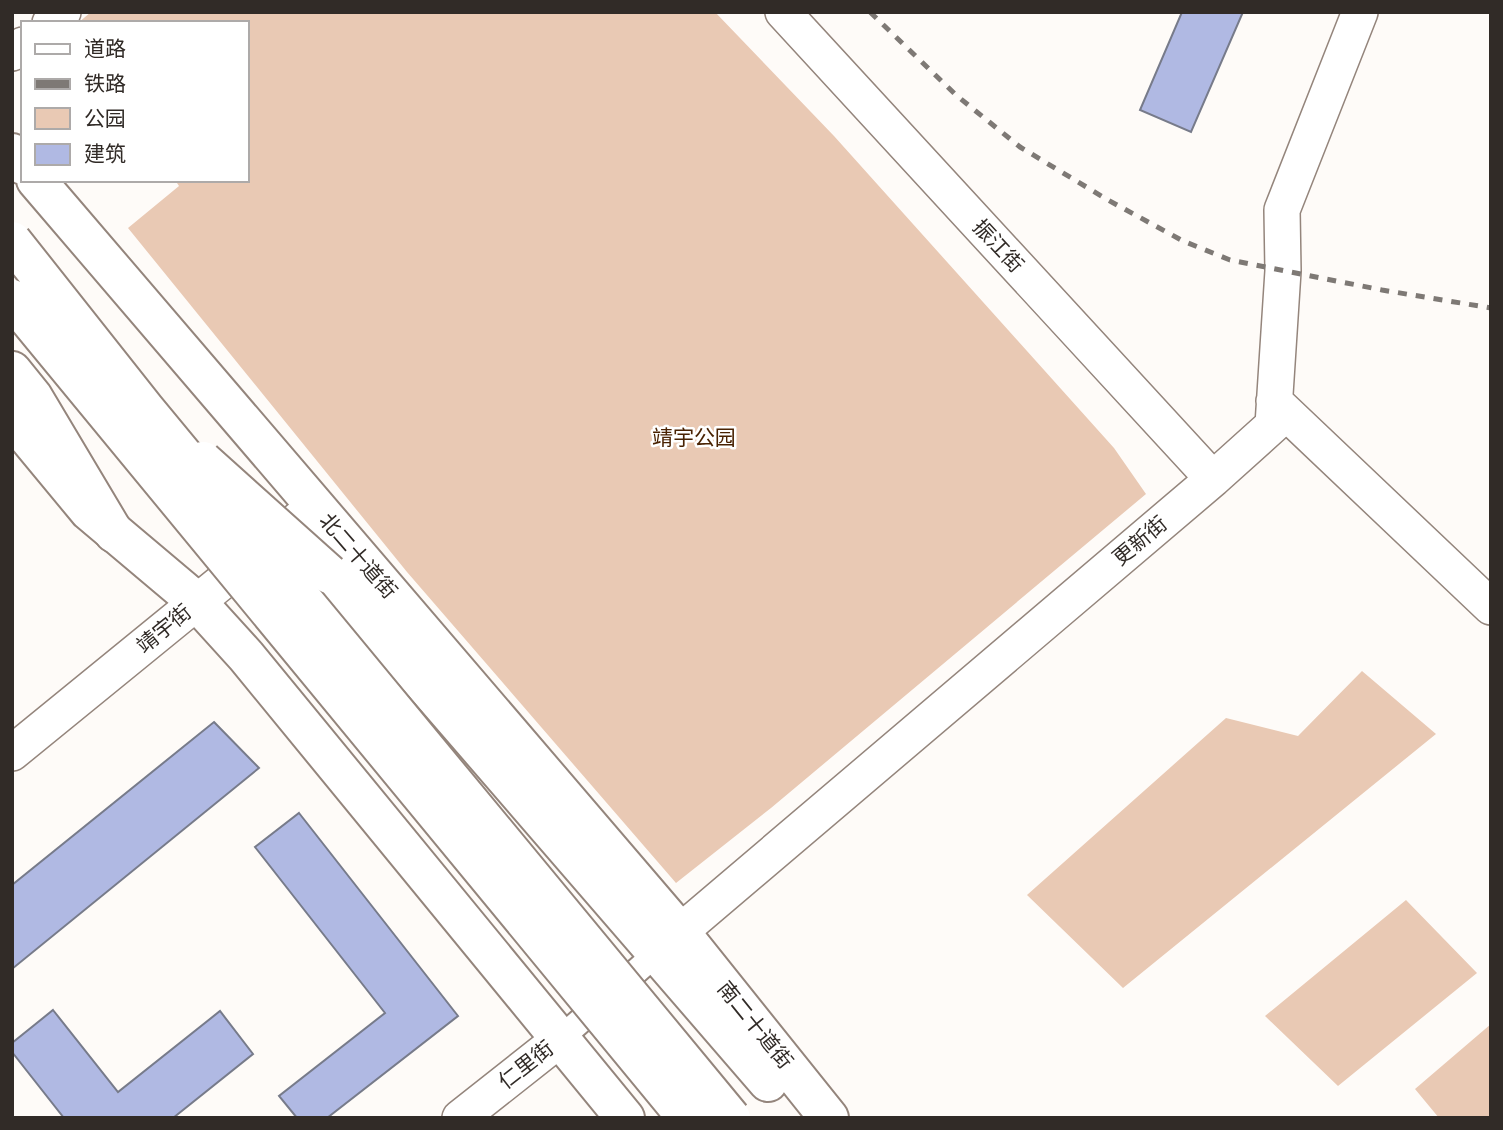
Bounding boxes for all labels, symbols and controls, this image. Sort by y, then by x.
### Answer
legend [21,21,248,182]
text: 道路 [84,34,126,63]
text: 铁路 [84,69,126,98]
text: 公园 [84,104,126,133]
text: 建筑 [84,139,126,168]
street label: 振江街 [966,213,1030,279]
park label: 靖宇公园 [652,423,736,452]
street label: 北二十道街 [313,507,404,605]
street label: 更新街 [1106,509,1173,572]
street label: 靖宇街 [130,598,197,660]
street label: 南二十道街 [711,975,800,1075]
street label: 仁里街 [492,1034,559,1095]

